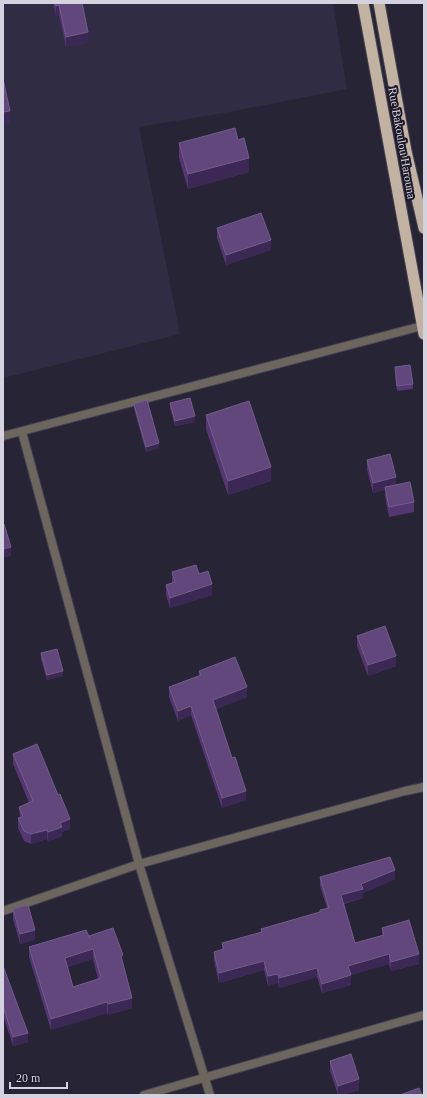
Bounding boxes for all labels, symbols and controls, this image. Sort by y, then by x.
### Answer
street label: Rue Bakoulou Harouna [385,86,419,201]
scale bar [10,1064,67,1090]
text: 20 m [16,1071,41,1085]

